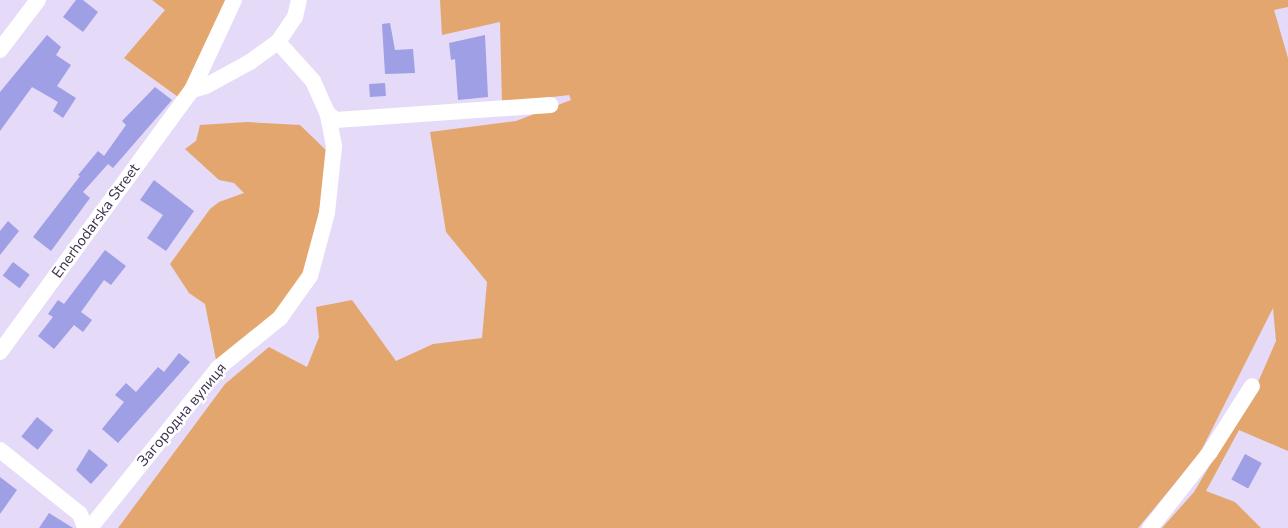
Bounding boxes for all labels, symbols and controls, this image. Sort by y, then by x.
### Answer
street label: Enerhodarska Street [49,160,143,282]
street label: Загородна вулиця [133,360,231,470]

